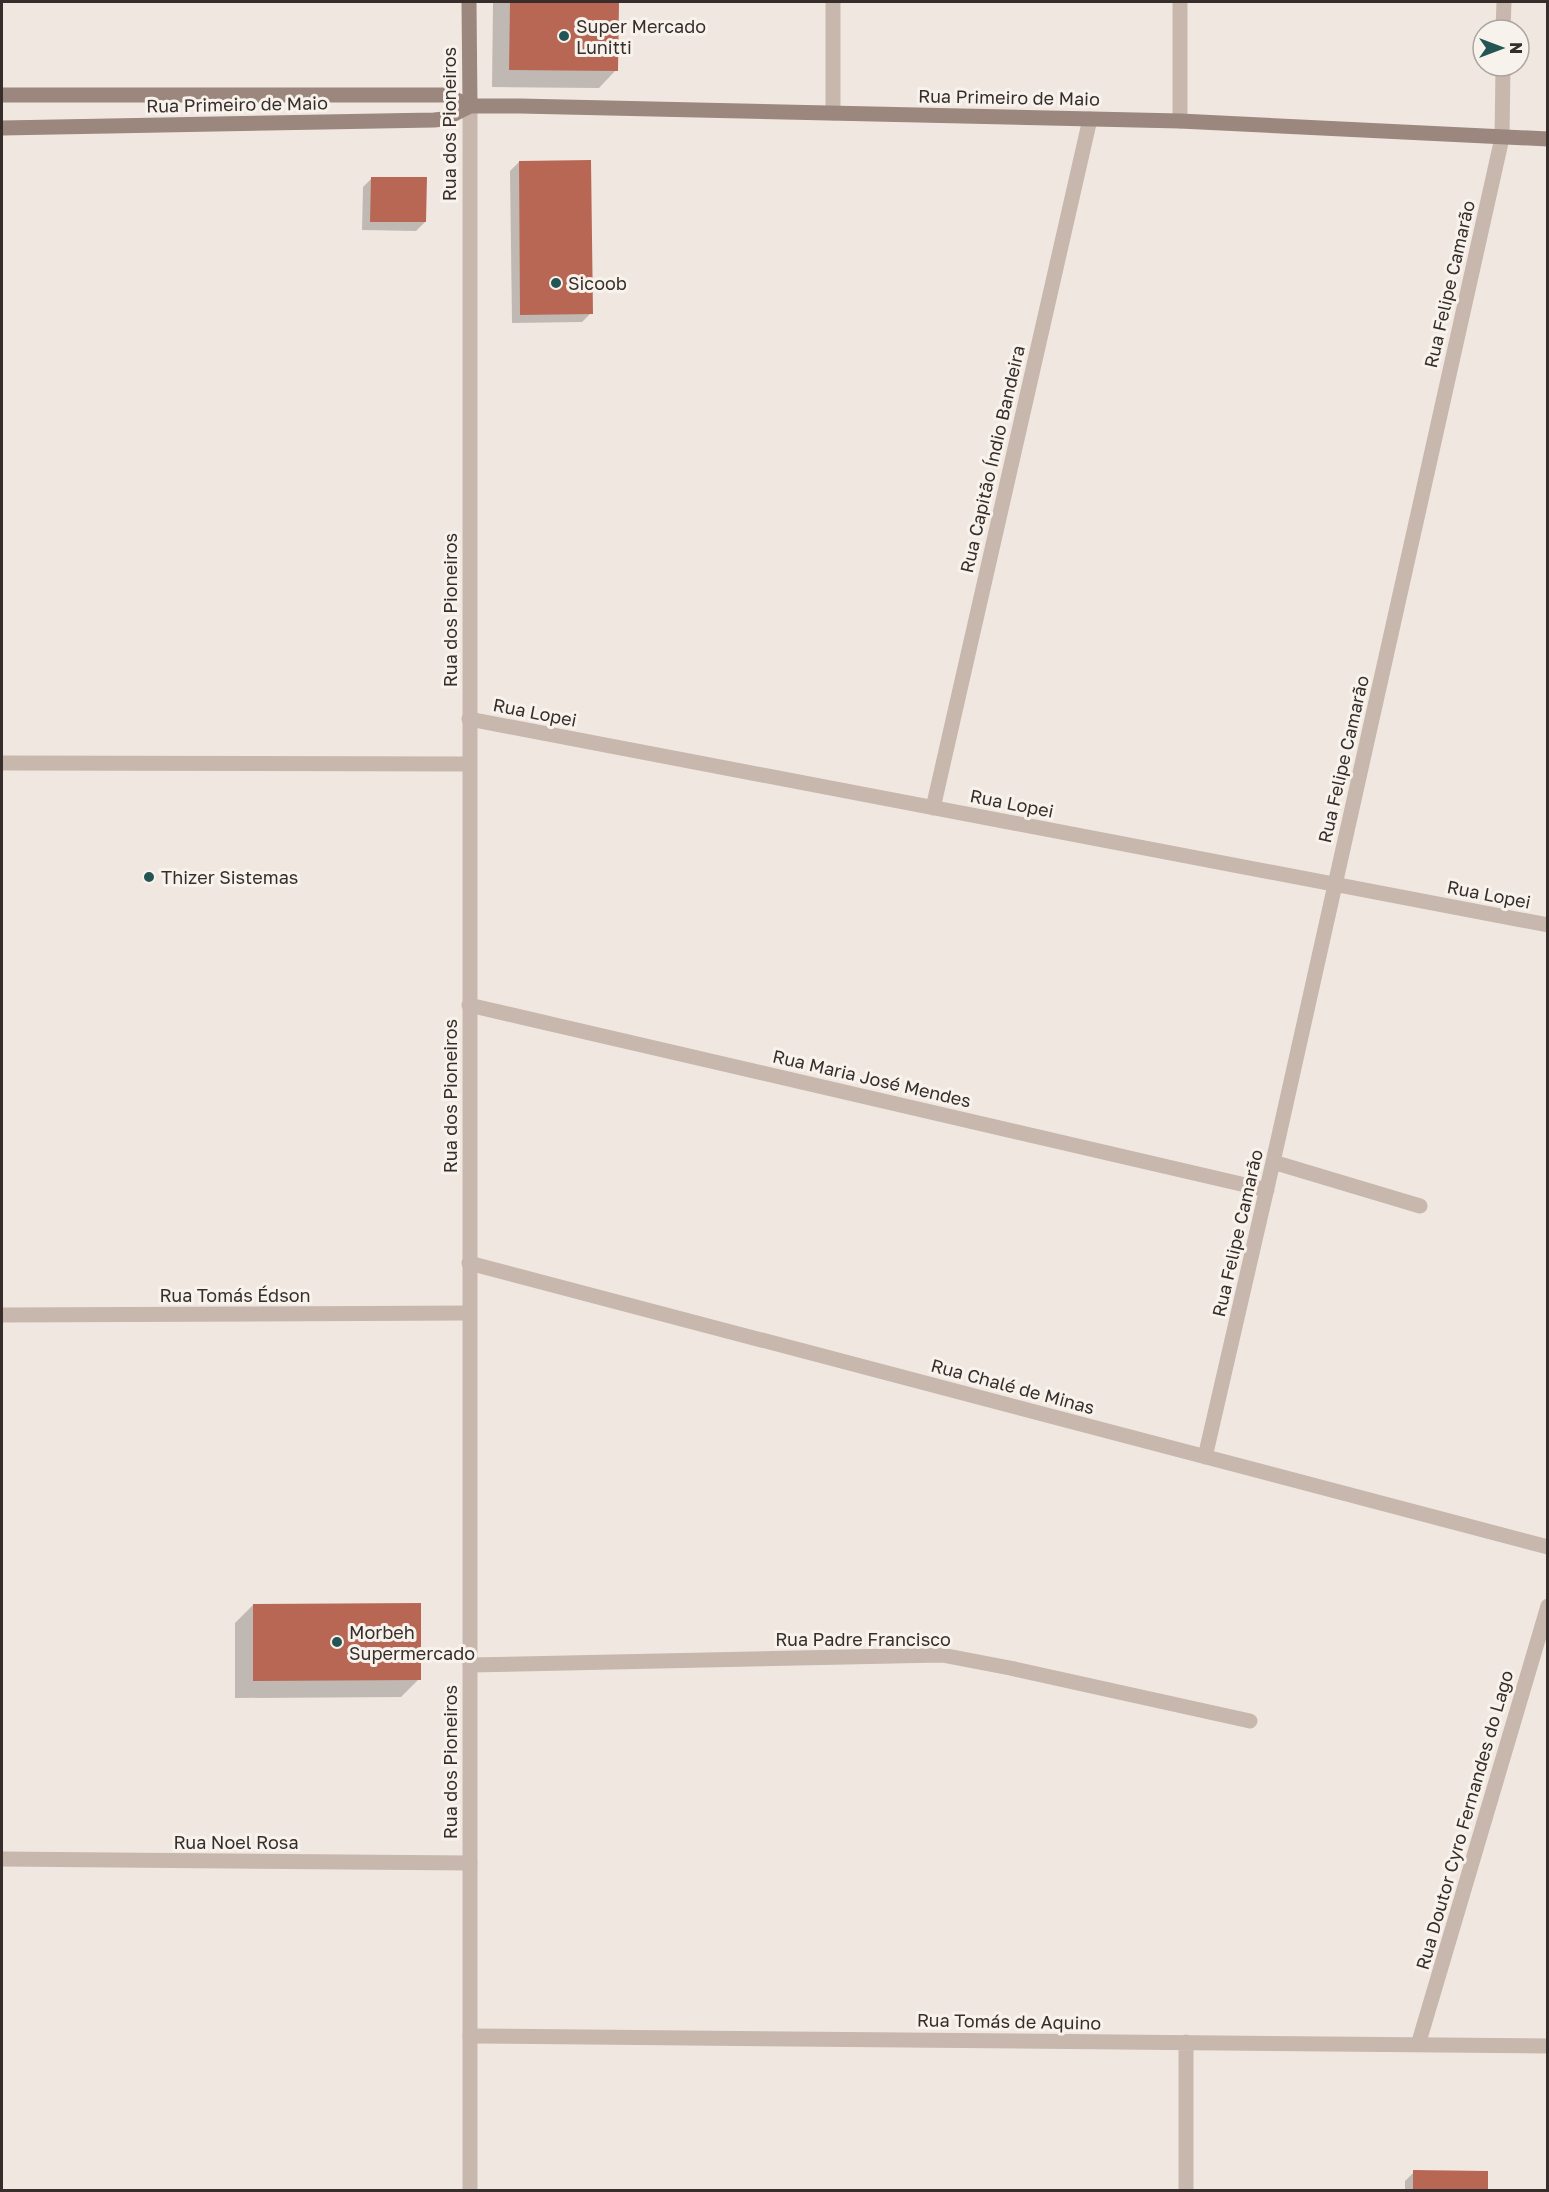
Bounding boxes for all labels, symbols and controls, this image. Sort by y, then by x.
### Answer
place label: Super Mercado Lunitti [576,15,706,58]
north arrow [1471,18,1531,78]
marker: Super Mercado Lunitti [557,29,571,43]
text: N [1506,42,1526,54]
street label: Rua dos Pioneiros [438,47,460,201]
street label: Rua Primeiro de Maio [918,84,1100,110]
street label: Rua Primeiro de Maio [146,91,328,117]
street label: Rua Felipe Camarão [1419,198,1479,370]
place label: Sicoob [568,272,627,294]
marker: Sicoob [549,276,563,290]
street label: Rua Capitão Índio Bandeira [955,343,1029,575]
street label: Rua dos Pioneiros [439,533,461,687]
street label: Rua Felipe Camarão [1313,673,1373,845]
street label: Rua Lopei [491,693,579,731]
street label: Rua Lopei [968,784,1056,822]
place label: Thizer Sistemas [161,866,298,888]
marker: Thizer Sistemas [142,870,156,884]
street label: Rua Lopei [1445,875,1533,913]
street label: Rua dos Pioneiros [439,1019,461,1173]
street label: Rua Maria José Mendes [771,1044,973,1112]
street label: Rua Felipe Camarão [1207,1147,1267,1319]
street label: Rua Tomás Édson [159,1284,311,1306]
street label: Rua Chalé de Minas [929,1354,1097,1418]
place label: Morbeh Supermercado [349,1621,475,1664]
street label: Rua Padre Francisco [775,1628,951,1650]
marker: Morbeh Supermercado [330,1635,344,1649]
street label: Rua Doutor Cyro Fernandes do Lago [1411,1668,1517,1972]
street label: Rua dos Pioneiros [439,1685,461,1839]
street label: Rua Noel Rosa [173,1831,299,1853]
street label: Rua Tomás de Aquino [917,2008,1101,2034]

